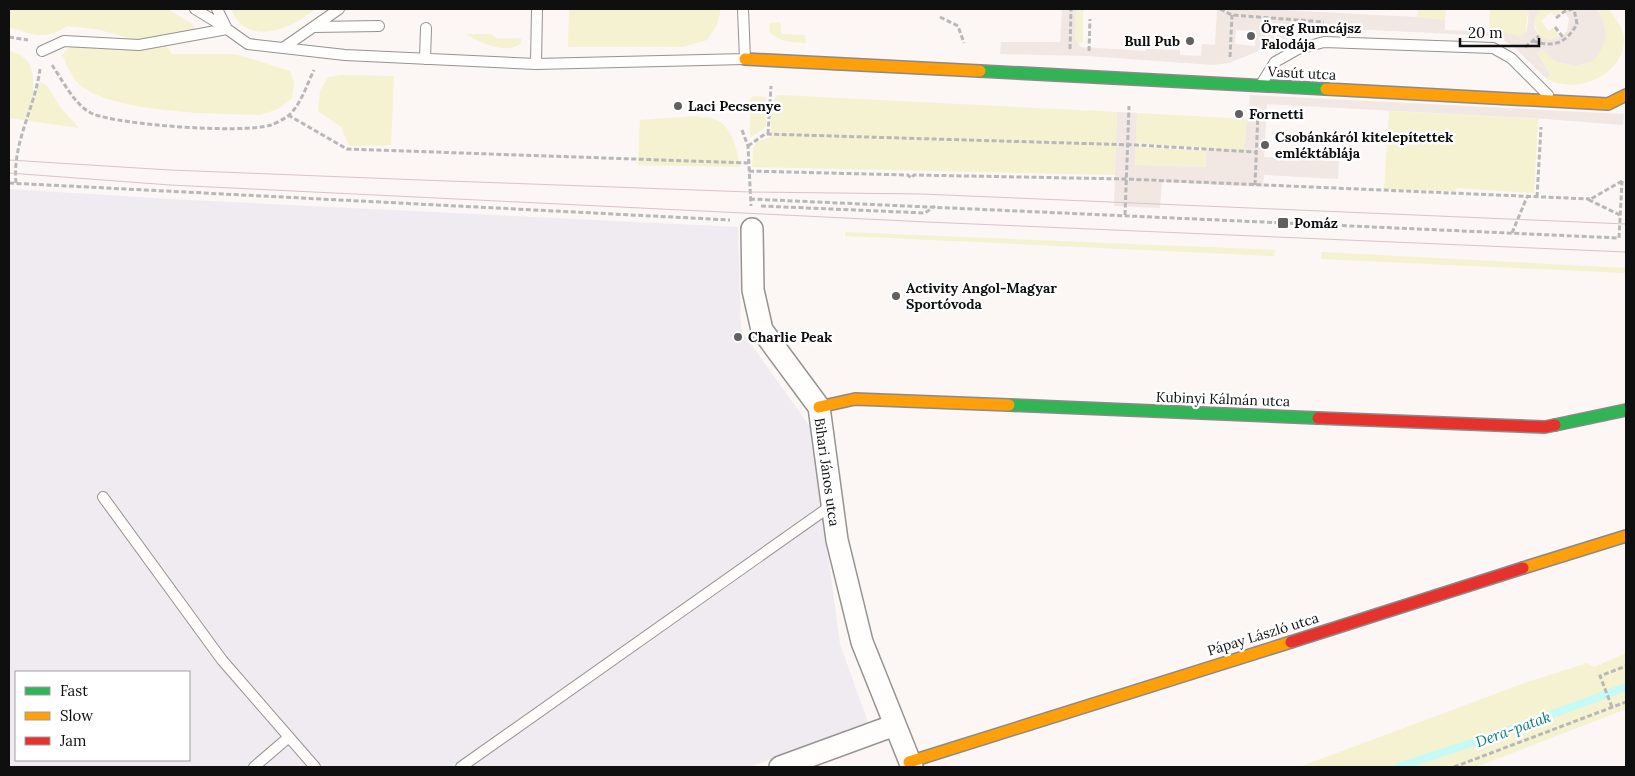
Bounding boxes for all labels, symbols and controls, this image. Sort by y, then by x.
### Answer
scale bar [1460,15,1539,47]
place label: Öreg Rumcájsz Falodája [1261,19,1361,53]
text: 20 m [1468,23,1503,42]
marker: Öreg Rumcájsz Falodája [1245,30,1257,42]
place label: Bull Pub [1124,32,1180,50]
marker: Bull Pub [1184,35,1196,47]
street label: Vasút utca [1266,62,1337,84]
place label: Laci Pecsenye [688,97,781,115]
marker: Laci Pecsenye [672,100,684,112]
place label: Fornetti [1249,105,1304,123]
marker: Fornetti [1233,108,1245,120]
place label: Csobánkáról kitelepítettek emléktáblája [1275,128,1454,162]
marker: Csobánkáról kitelepítettek emléktáblája [1259,139,1271,151]
place label: Pomáz [1294,214,1338,232]
marker: Pomáz [1276,216,1290,230]
place label: Activity Angol-Magyar Sportóvoda [906,279,1057,313]
marker: Activity Angol-Magyar Sportóvoda [890,290,902,302]
place label: Charlie Peak [748,328,833,346]
marker: Charlie Peak [732,331,744,343]
street label: Kubinyi Kálmán utca [1156,388,1290,410]
street label: Bihari János utca [810,417,844,527]
street label: Pápay László utca [1205,609,1321,659]
legend [15,671,190,761]
text: Fast [60,681,88,700]
text: Slow [60,706,93,725]
water label: Dera-patak [1473,707,1553,751]
text: Jam [59,731,87,750]

